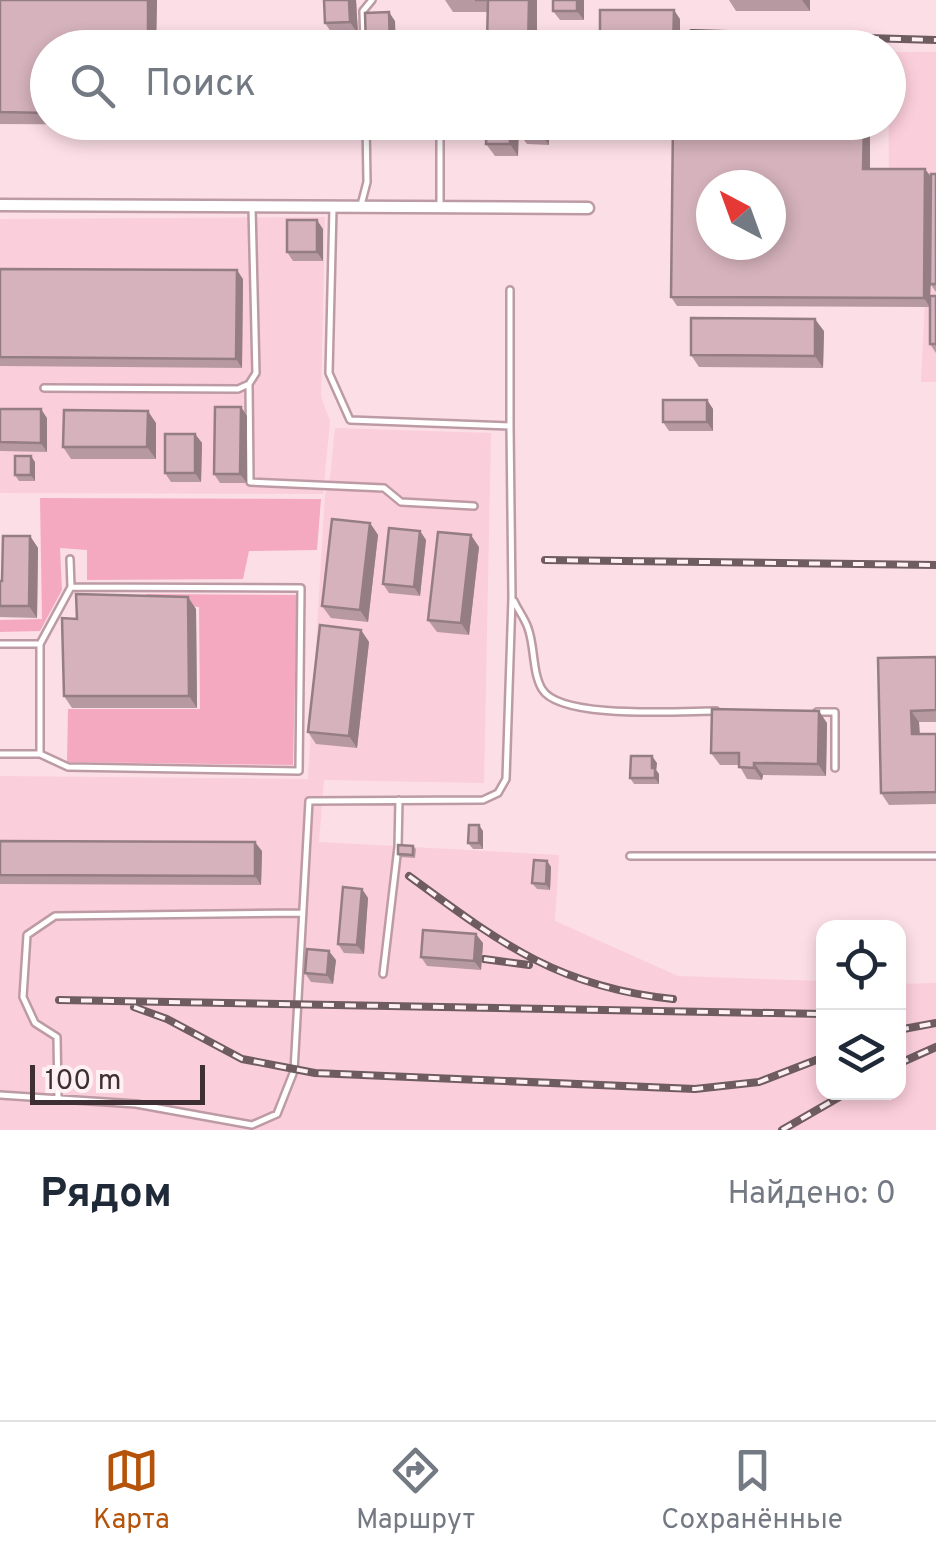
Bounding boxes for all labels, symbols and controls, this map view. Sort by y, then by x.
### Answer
search box [30,30,906,140]
icon: search [65,58,120,113]
text: Поиск [145,61,256,110]
north arrow [696,170,786,260]
map controls [816,920,906,1100]
button: locate [816,920,906,1010]
button: layers [816,1010,906,1100]
scale bar [30,1060,205,1104]
text: 100 m [45,1064,121,1100]
text: Рядом [40,1169,172,1222]
text: Найдено: 0 [728,1175,896,1215]
tab: Карта [93,1443,170,1539]
tab: Маршрут [356,1443,475,1539]
tab: Сохранённые [661,1443,843,1539]

